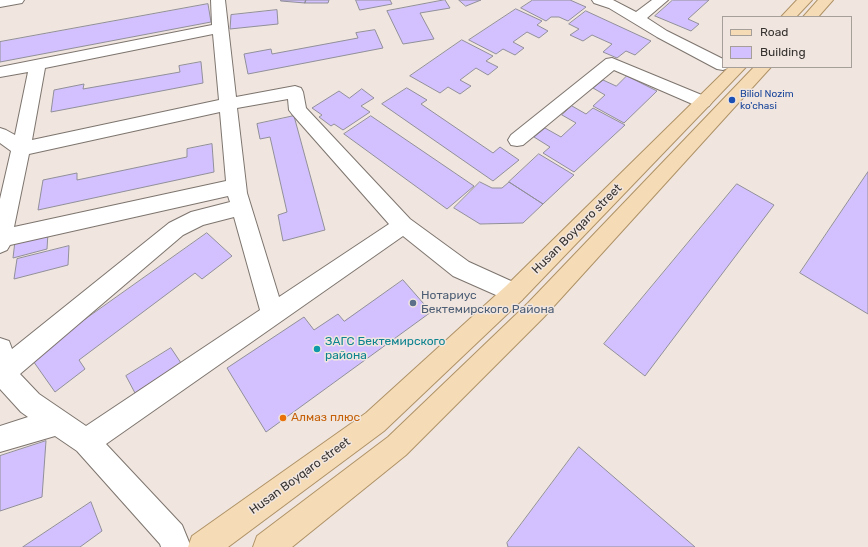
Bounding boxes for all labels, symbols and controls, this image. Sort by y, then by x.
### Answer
legend [722,16,852,68]
text: Road [760,25,788,39]
text: Building [760,45,806,59]
place label: Biliol Nozim ko'chasi [740,88,794,112]
marker: Biliol Nozim ko'chasi [727,95,737,105]
street label: Husan Boyqaro street [529,181,625,277]
place label: Нотариус Бектемирского Района [421,289,554,317]
marker: Нотариус Бектемирского Района [408,298,418,308]
place label: ЗАГС Бектемирского района [325,335,445,363]
marker: ЗАГС Бектемирского района [312,344,322,354]
place label: Алмаз плюс [291,411,360,425]
marker: Алмаз плюс [278,413,288,423]
street label: Husan Boyqaro street [247,435,353,517]

